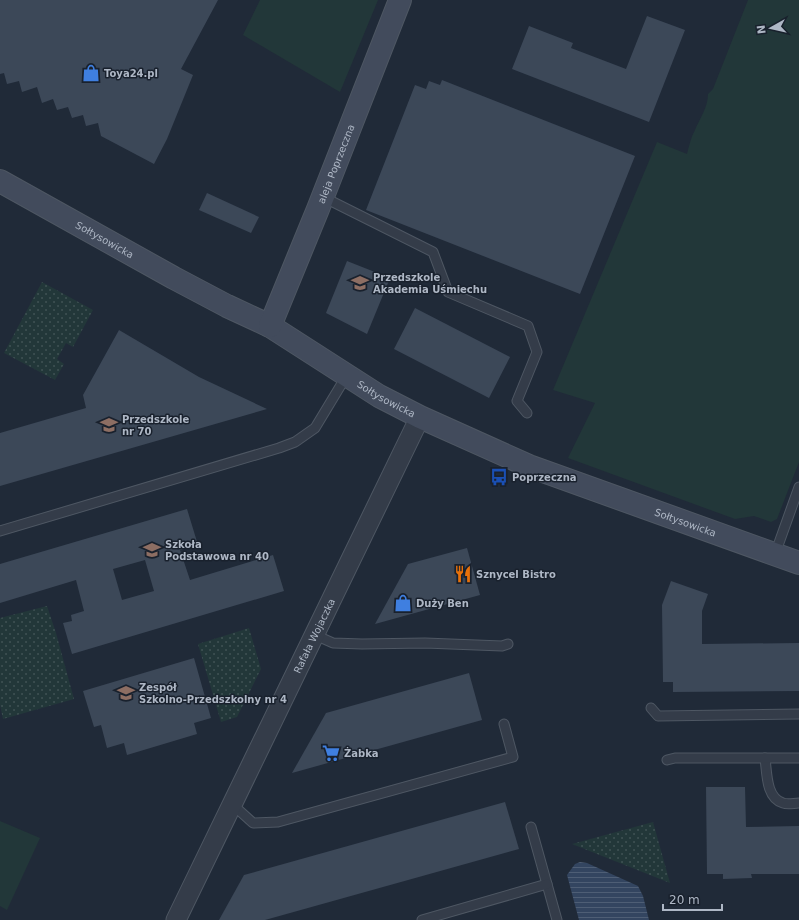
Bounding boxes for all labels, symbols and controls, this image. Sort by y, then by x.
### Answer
north arrow [751,8,791,48]
text: N [755,24,769,35]
shop icon: Toya24.pl [81,63,101,83]
place label: Toya24.pl [104,68,158,79]
street label: aleja Poprzeczna [316,123,357,205]
street label: Sołtysowicka [74,219,136,260]
place label: Przedszkole Akademia Uśmiechu [373,272,487,295]
school or university icon: Przedszkole Akademia Uśmiechu [350,273,370,293]
street label: Sołtysowicka [355,379,417,420]
place label: Przedszkole nr 70 [122,414,189,437]
school or university icon: Przedszkole nr 70 [99,415,119,435]
bus stop icon: Poprzeczna [489,467,509,487]
place label: Poprzeczna [512,472,577,483]
street label: Sołtysowicka [653,507,718,539]
place label: Szkoła Podstawowa nr 40 [165,539,269,562]
school or university icon: Szkoła Podstawowa nr 40 [142,540,162,560]
restaurant icon: Sznycel Bistro [453,564,473,584]
place label: Sznycel Bistro [476,569,556,580]
shop icon: Duży Ben [393,593,413,613]
street label: Rafała Wojaczka [292,597,337,675]
place label: Duży Ben [416,598,469,609]
place label: Zespół Szkolno-Przedszkolny nr 4 [139,682,287,705]
school or university icon: Zespół Szkolno-Przedszkolny nr 4 [116,683,136,703]
supermarket icon: Żabka [321,743,341,763]
place label: Żabka [344,746,379,759]
scale bar [663,886,722,912]
text: 20 m [669,893,700,907]

